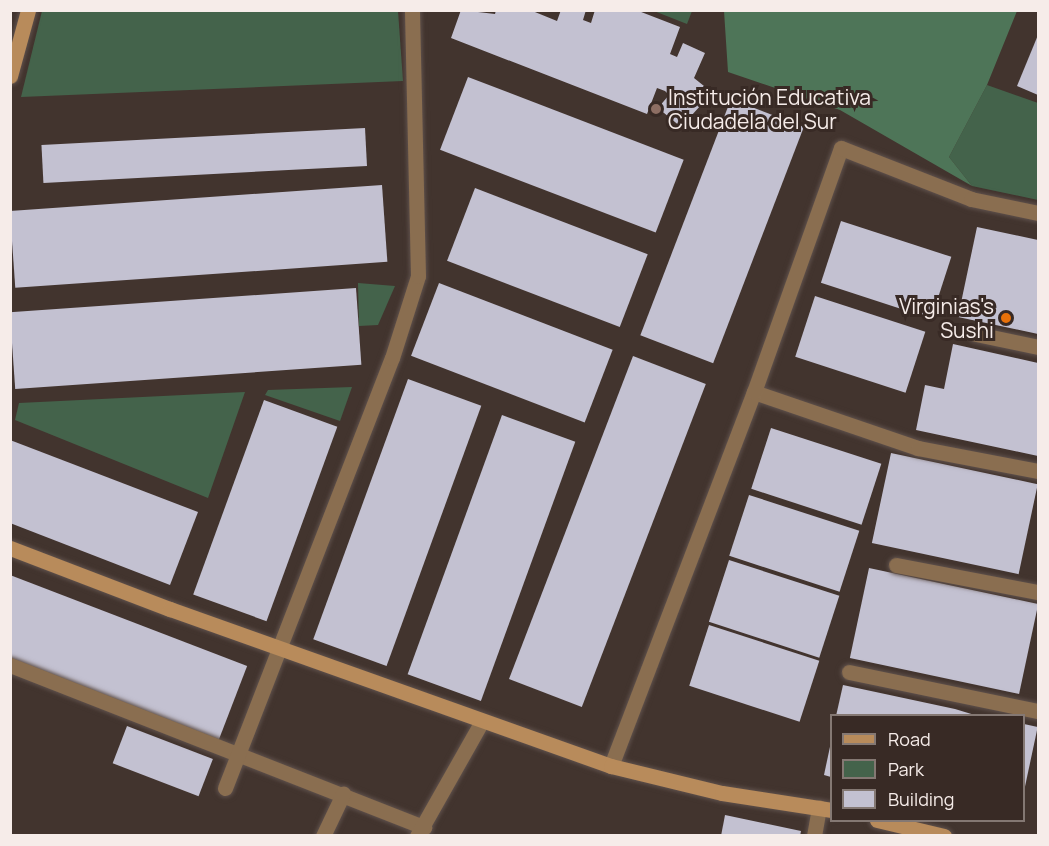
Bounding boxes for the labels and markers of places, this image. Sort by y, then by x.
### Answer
place label: Institución Educativa Ciudadela del Sur [668,84,871,134]
marker: Institución Educativa Ciudadela del Sur [649,102,663,116]
place label: Virginias's Sushi [899,293,994,343]
marker: Virginias's Sushi [999,311,1013,325]

